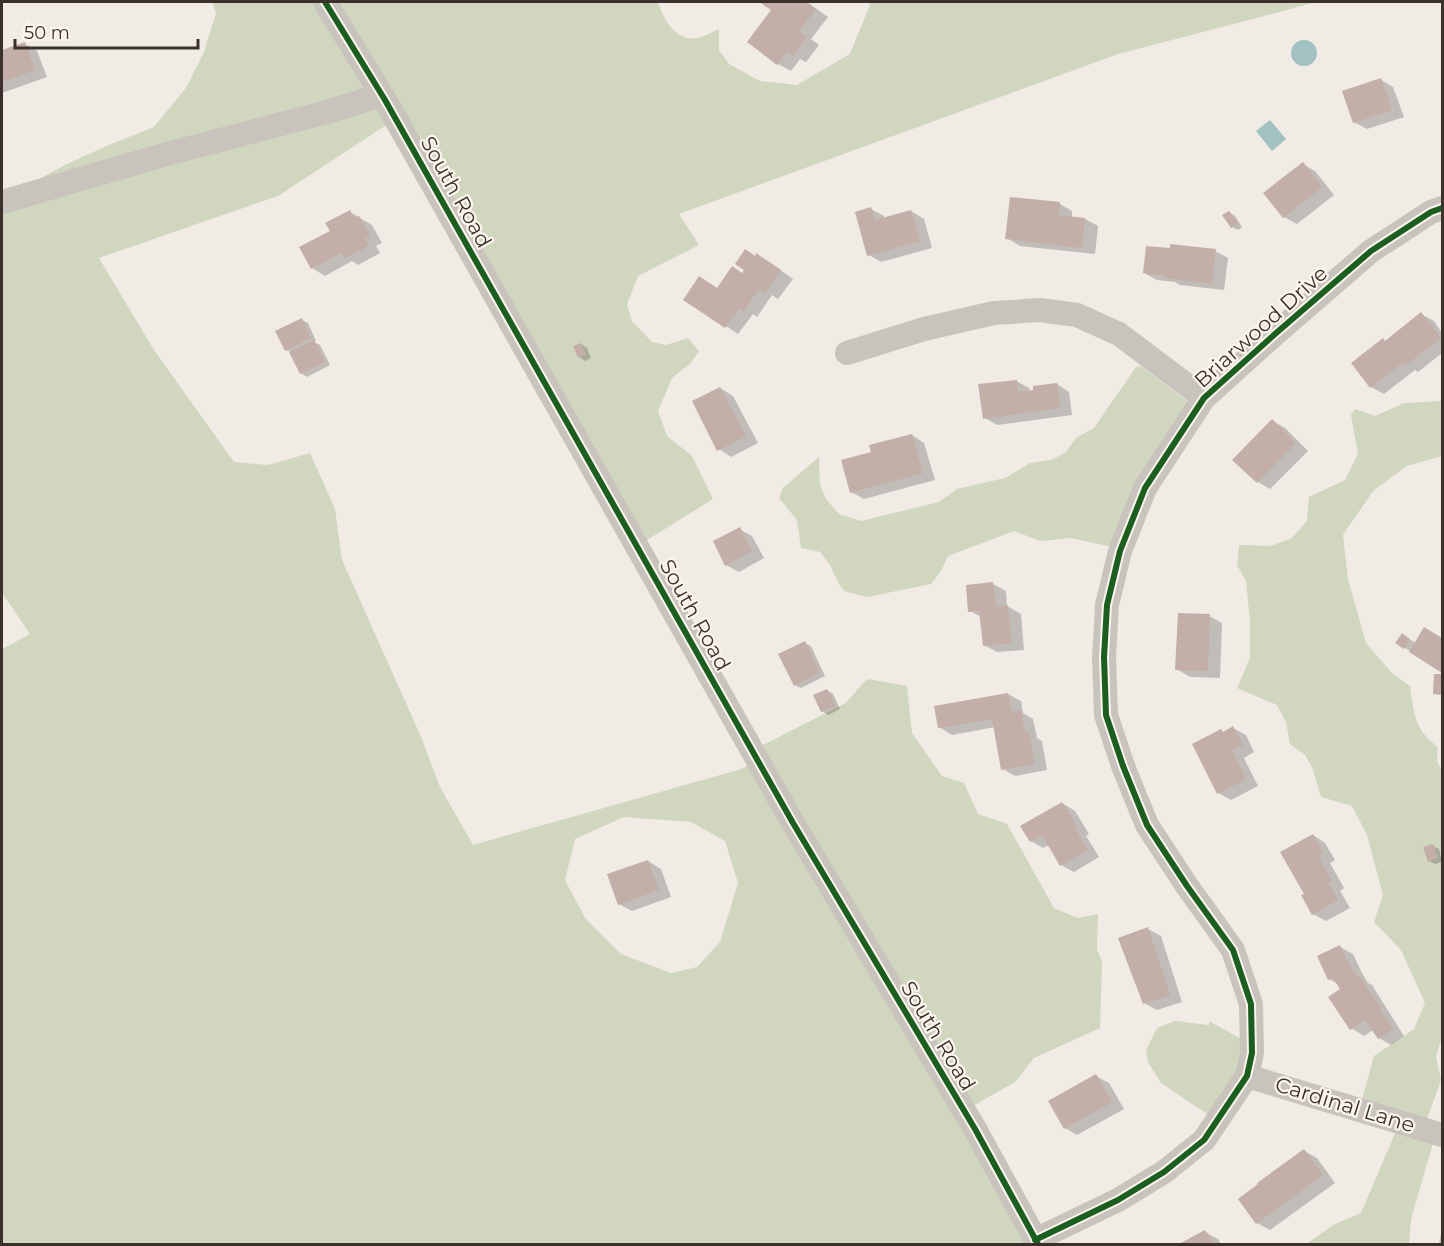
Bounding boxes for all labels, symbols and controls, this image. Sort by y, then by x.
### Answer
scale bar [15,12,198,50]
text: 50 m [24,22,70,44]
street label: South Road [416,132,497,252]
street label: Briarwood Drive [1189,260,1332,393]
street label: South Road [655,555,736,675]
street label: South Road [896,976,981,1095]
street label: Cardinal Lane [1272,1071,1418,1138]

